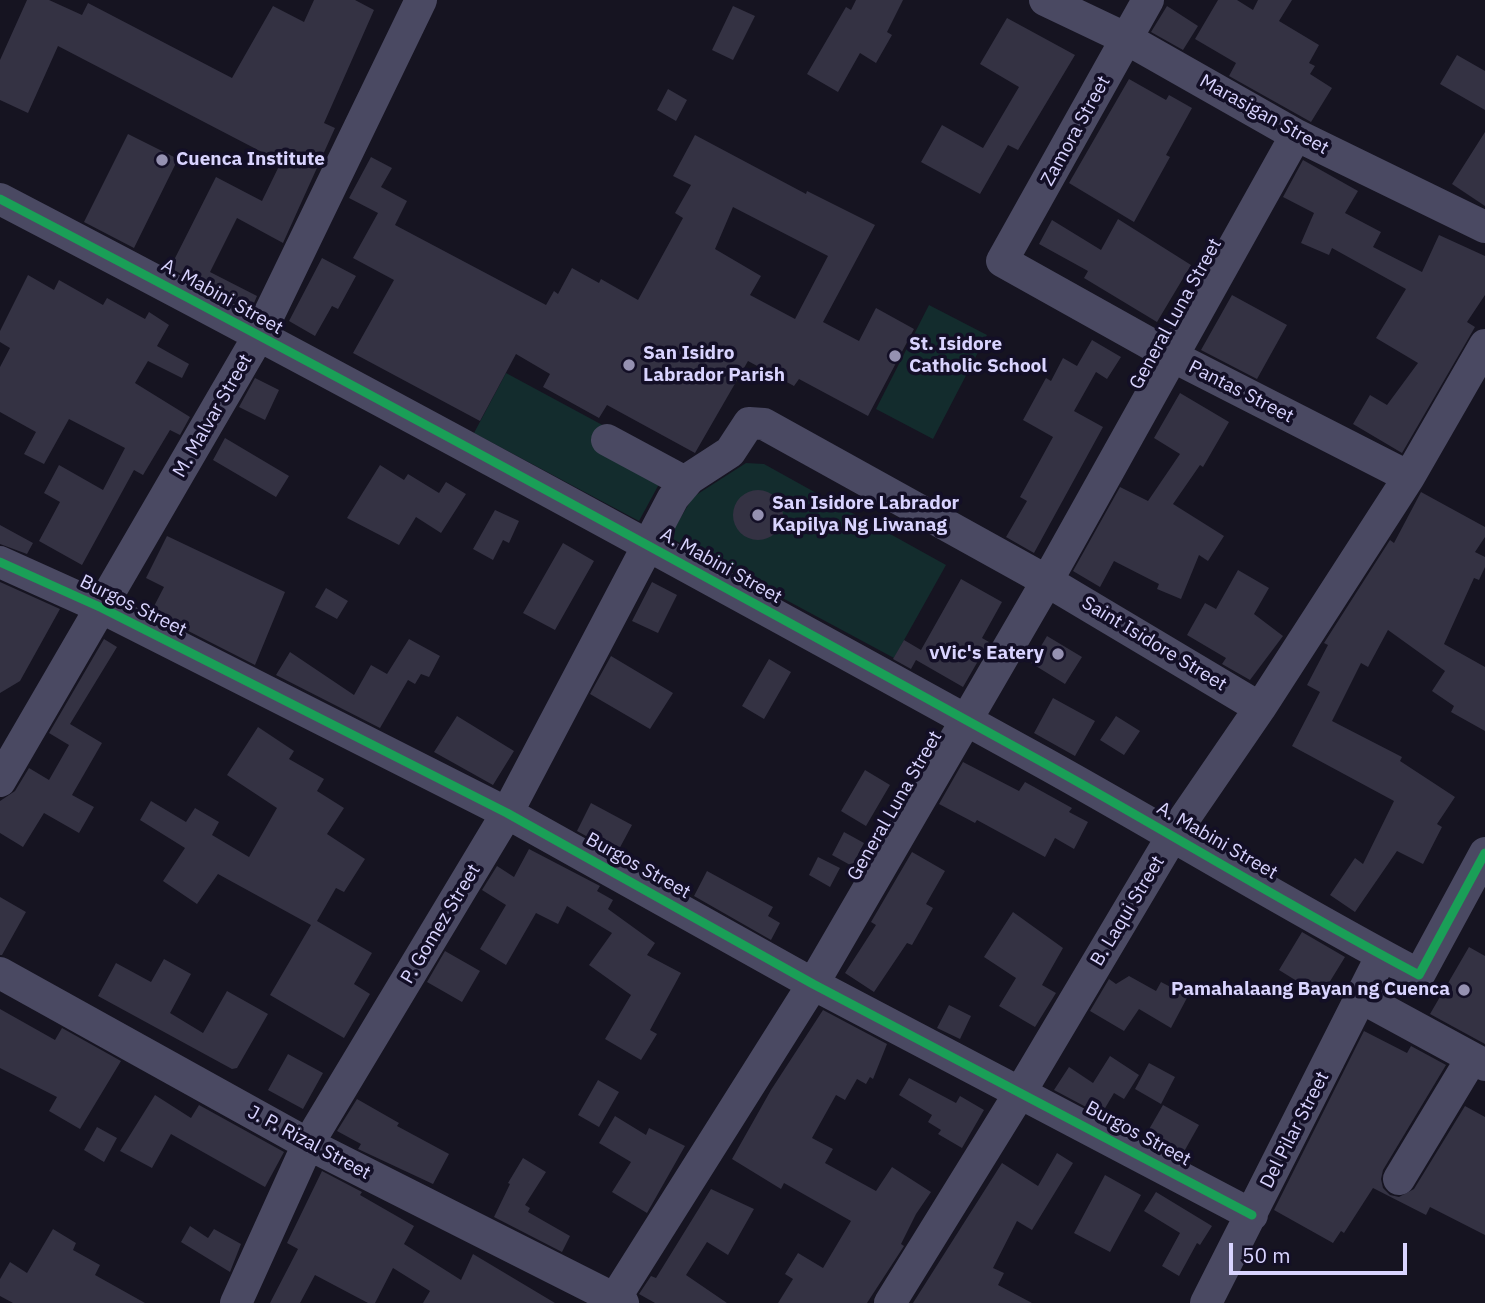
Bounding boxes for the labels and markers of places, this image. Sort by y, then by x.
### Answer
place label: Cuenca Institute [176,149,325,171]
marker: Cuenca Institute [154,152,170,168]
place label: St. Isidore Catholic School [909,334,1047,378]
place label: San Isidro Labrador Parish [643,343,785,387]
marker: St. Isidore Catholic School [887,348,903,364]
marker: San Isidro Labrador Parish [621,357,637,373]
place label: San Isidore Labrador Kapilya Ng Liwanag [772,493,959,537]
marker: San Isidore Labrador Kapilya Ng Liwanag [750,507,766,523]
place label: vVic's Eatery [929,643,1044,665]
marker: vVic's Eatery [1050,646,1066,662]
place label: Pamahalaang Bayan ng Cuenca [1171,979,1450,1001]
marker: Pamahalaang Bayan ng Cuenca [1456,982,1472,998]

